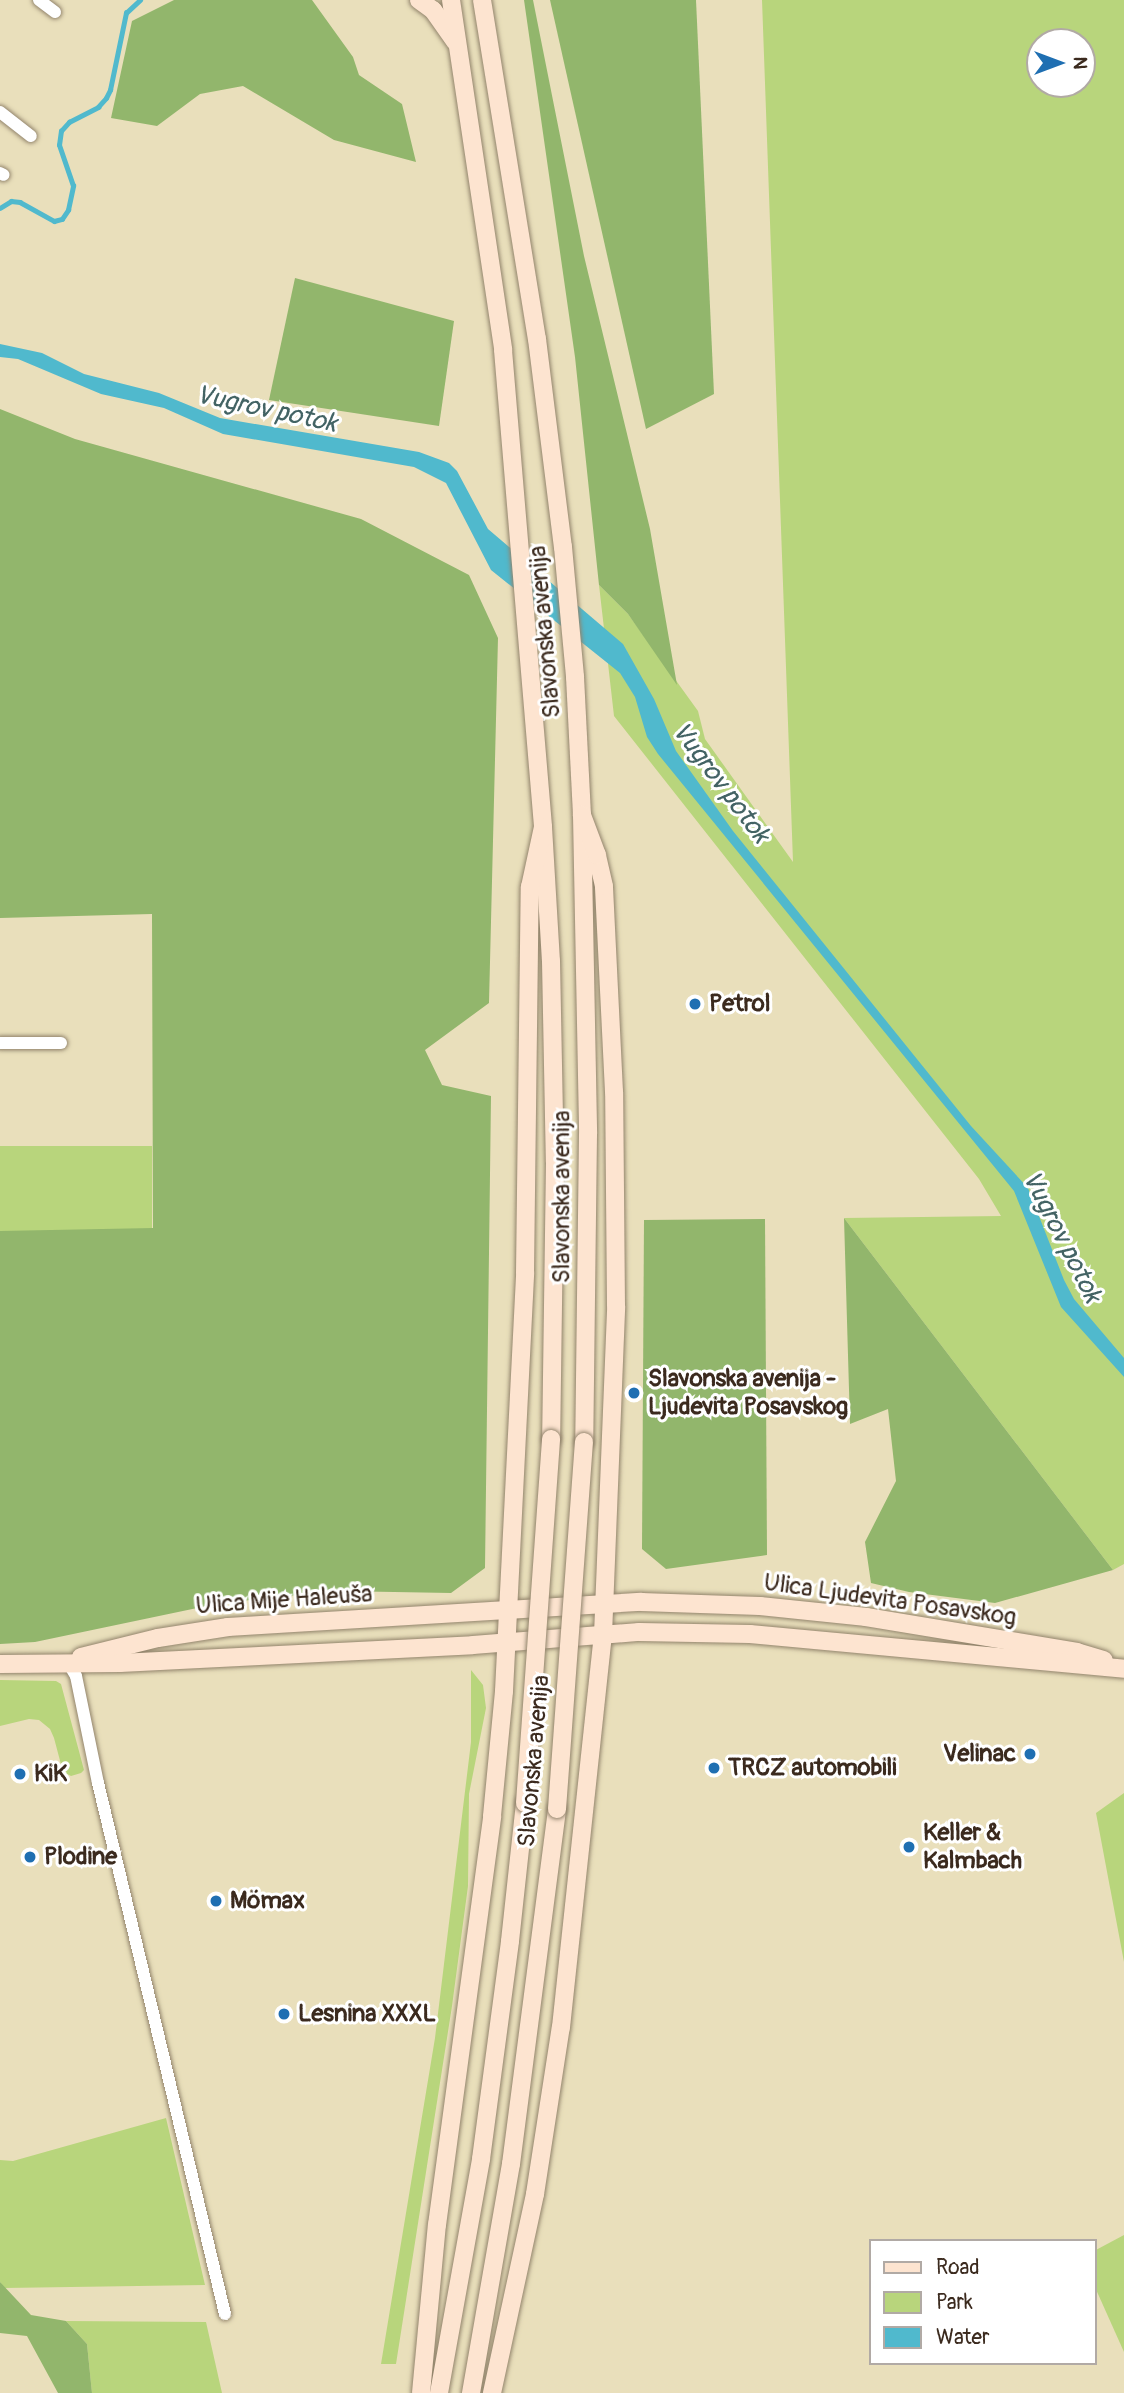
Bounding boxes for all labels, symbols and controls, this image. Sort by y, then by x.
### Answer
north arrow [1026,28,1096,98]
text: N [1068,57,1092,69]
water label: Vugrov potok [193,380,339,440]
street label: Slavonska avenija [523,545,567,719]
water label: Vugrov potok [664,716,776,850]
place label: Petrol [709,990,770,1018]
marker: Petrol [687,996,703,1012]
street label: Slavonska avenija [548,1111,576,1283]
water label: Vugrov potok [1015,1166,1107,1308]
place label: Slavonska avenija - Ljudevita Posavskog [648,1365,848,1421]
marker: Slavonska avenija - Ljudevita Posavskog [626,1385,642,1401]
street label: Ulica Ljudevita Posavskog [762,1568,1018,1632]
street label: Ulica Mije Haleuša [195,1579,373,1621]
street label: Slavonska avenija [512,1674,556,1848]
place label: Velinac [943,1740,1016,1768]
marker: Velinac [1022,1746,1038,1762]
place label: TRCZ automobili [728,1754,896,1782]
place label: KiK [34,1760,67,1788]
marker: TRCZ automobili [706,1760,722,1776]
marker: KiK [12,1766,28,1782]
place label: Keller & Kalmbach [923,1819,1022,1875]
marker: Keller & Kalmbach [901,1839,917,1855]
place label: Plodine [44,1843,117,1871]
marker: Plodine [22,1849,38,1865]
place label: Mömax [230,1887,305,1915]
marker: Mömax [208,1893,224,1909]
place label: Lesnina XXXL [298,2000,436,2028]
marker: Lesnina XXXL [276,2006,292,2022]
legend [869,2239,1096,2365]
text: Road [936,2254,980,2281]
text: Park [936,2289,973,2316]
text: Water [936,2324,989,2351]

